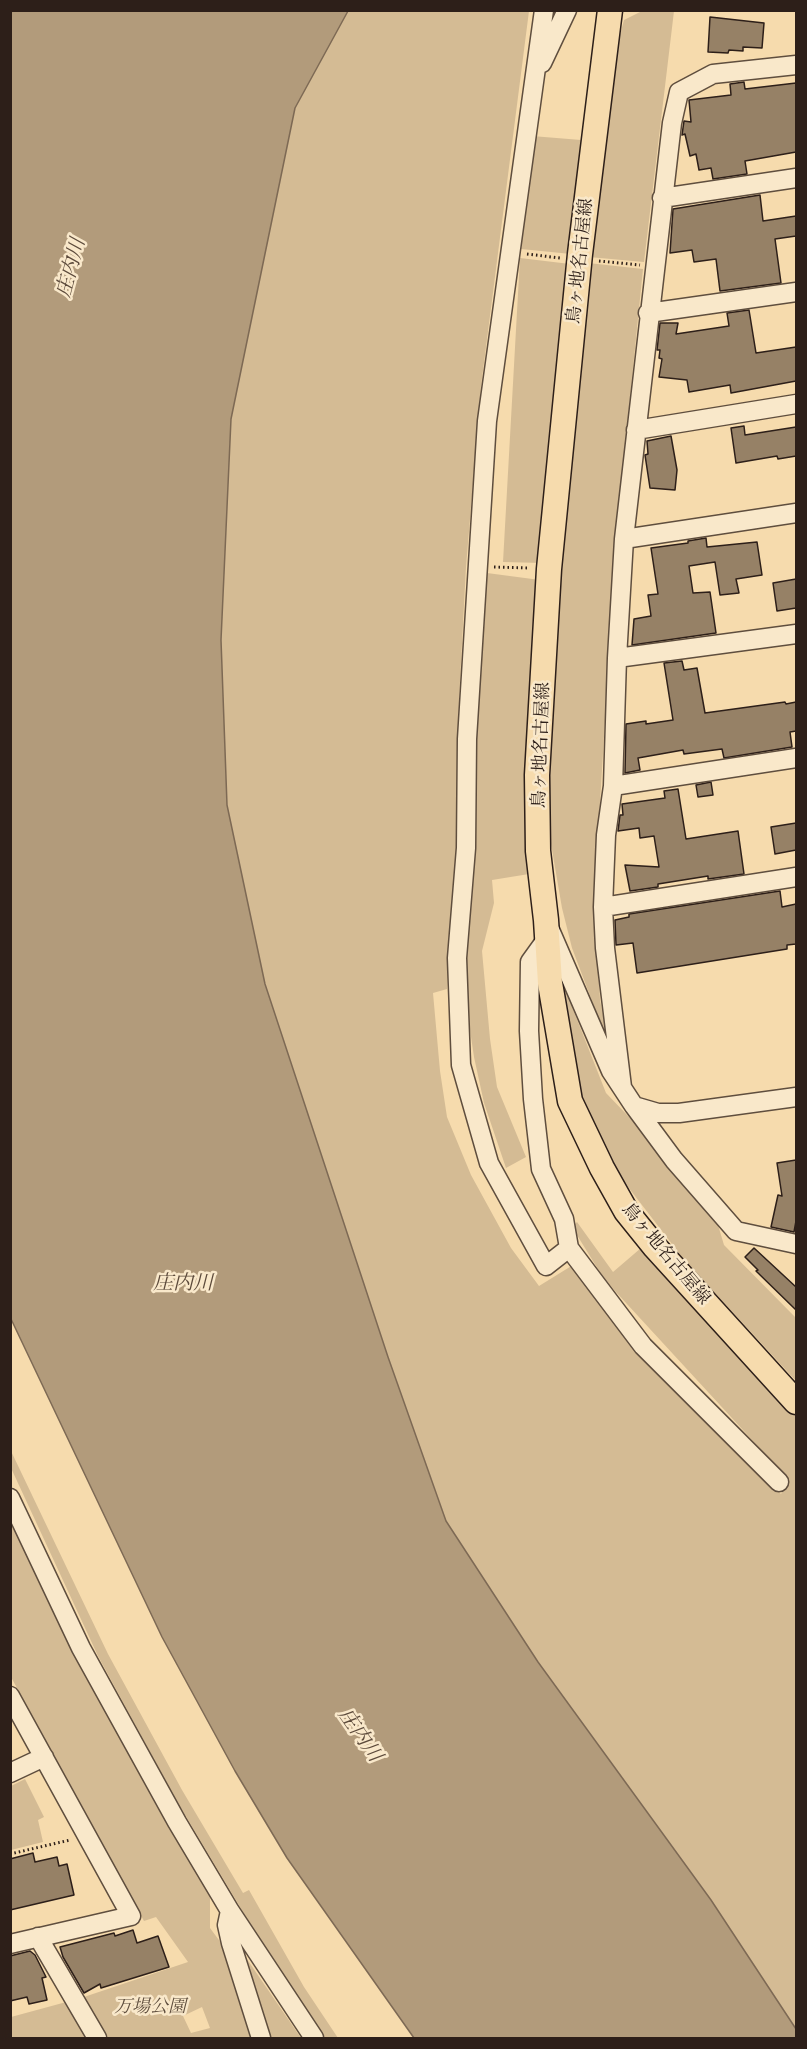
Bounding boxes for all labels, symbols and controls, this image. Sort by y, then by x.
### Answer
street label: 鳥ヶ地名古屋線 [563,197,597,325]
water label: 庄内川 [52,236,90,300]
street label: 鳥ヶ地名古屋線 [528,682,554,808]
street label: 鳥ヶ地名古屋線 [617,1199,715,1309]
water label: 庄内川 [153,1271,213,1295]
water label: 庄内川 [333,1704,387,1766]
park label: 万場公園 [114,1996,186,2018]

